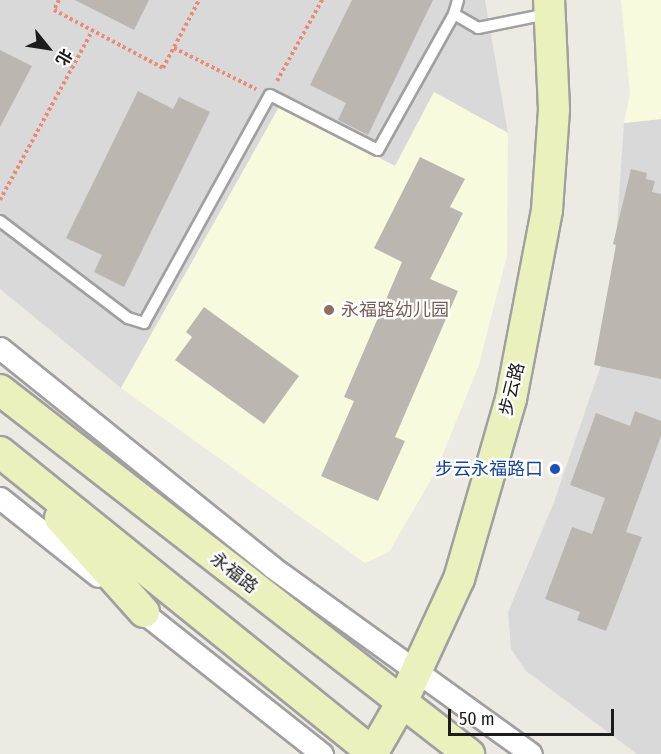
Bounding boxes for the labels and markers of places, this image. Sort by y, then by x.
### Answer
place label: 永福路幼儿园 [341,299,449,321]
marker: 永福路幼儿园 [322,303,336,317]
place label: 步云永福路口 [435,458,543,480]
marker: 步云永福路口 [548,462,562,476]

